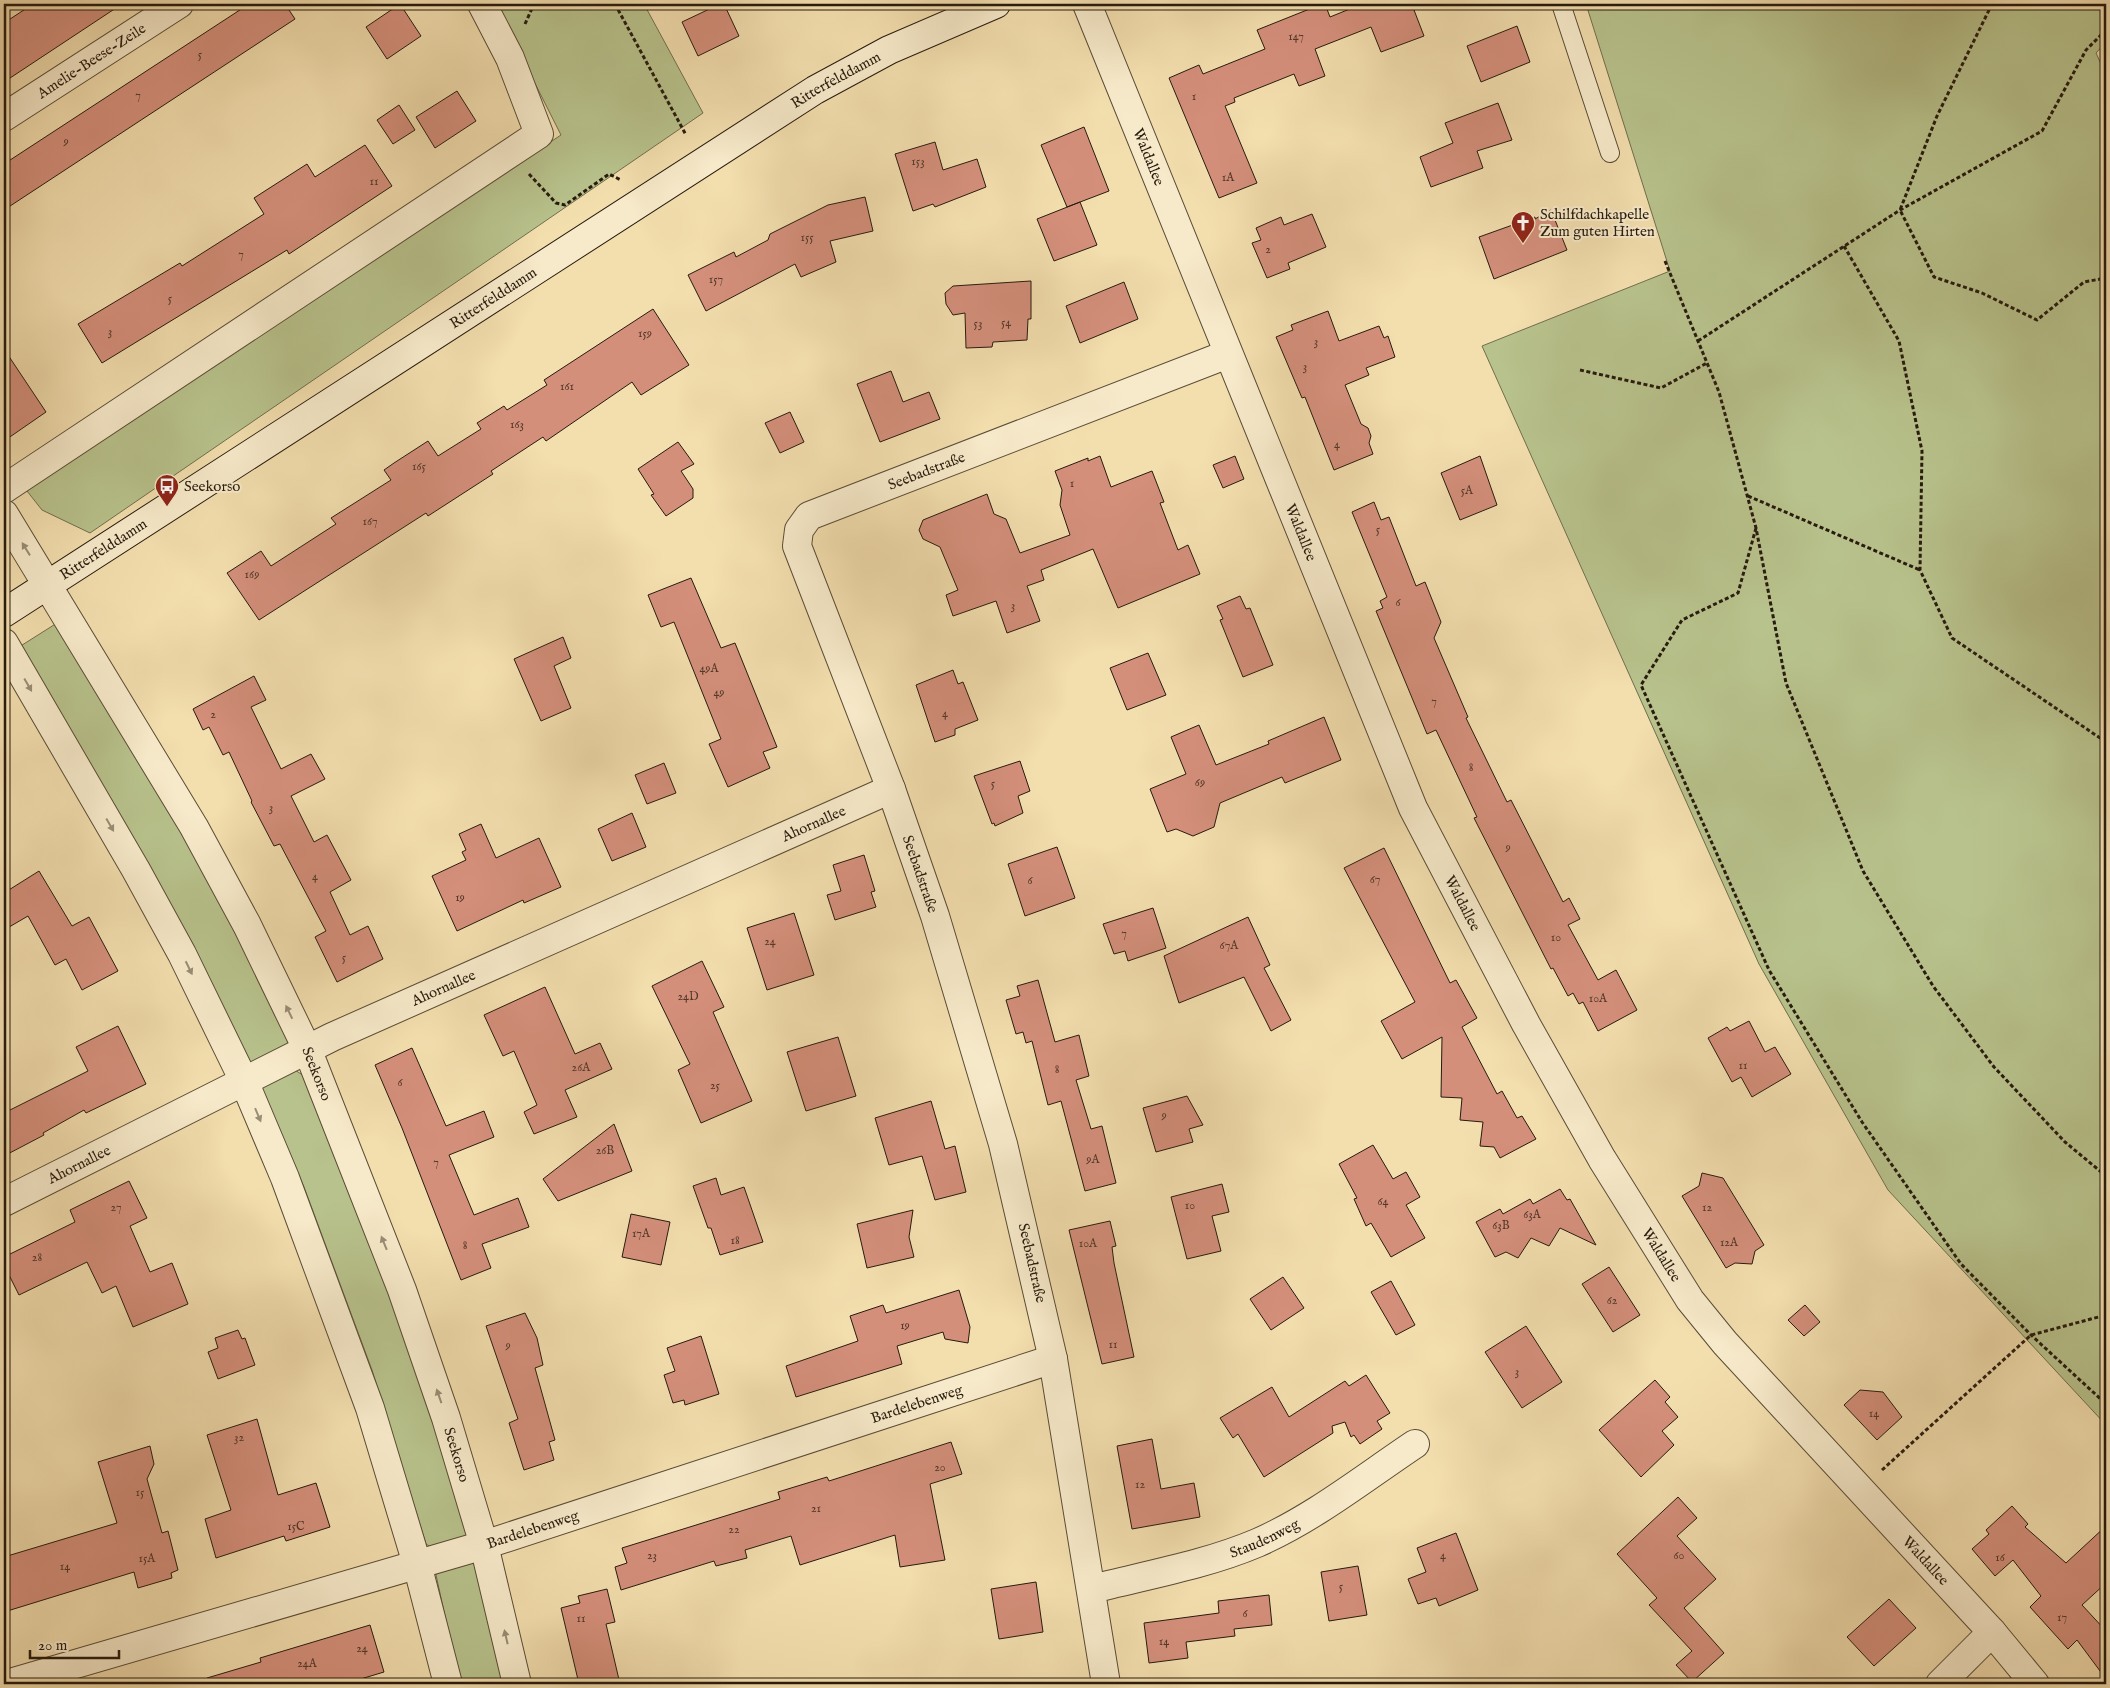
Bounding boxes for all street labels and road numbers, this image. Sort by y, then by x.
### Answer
street label: Amelie-Beese-Zeile [33,18,149,103]
street label: Ritterfelddamm [787,47,884,113]
street label: Waldallee [1129,125,1169,189]
street label: Ritterfelddamm [446,262,541,333]
street label: Seebadstraße [885,447,968,494]
street label: Waldallee [1281,501,1321,564]
street label: Ritterfelddamm [56,514,151,584]
street label: Ahornallee [778,801,849,846]
street label: Seebadstraße [898,833,942,915]
street label: Waldallee [1440,872,1485,934]
street label: Ahornallee [407,965,478,1010]
street label: Seekorso [298,1044,336,1103]
street label: Ahornallee [43,1140,114,1188]
street label: Seebadstraße [1014,1221,1050,1305]
street label: Waldallee [1638,1224,1686,1285]
street label: Bardelebenweg [868,1379,966,1427]
street label: Seekorso [440,1425,474,1484]
street label: Bardelebenweg [484,1505,582,1553]
street label: Staudenweg [1227,1514,1303,1562]
street label: Waldallee [1898,1532,1953,1589]

